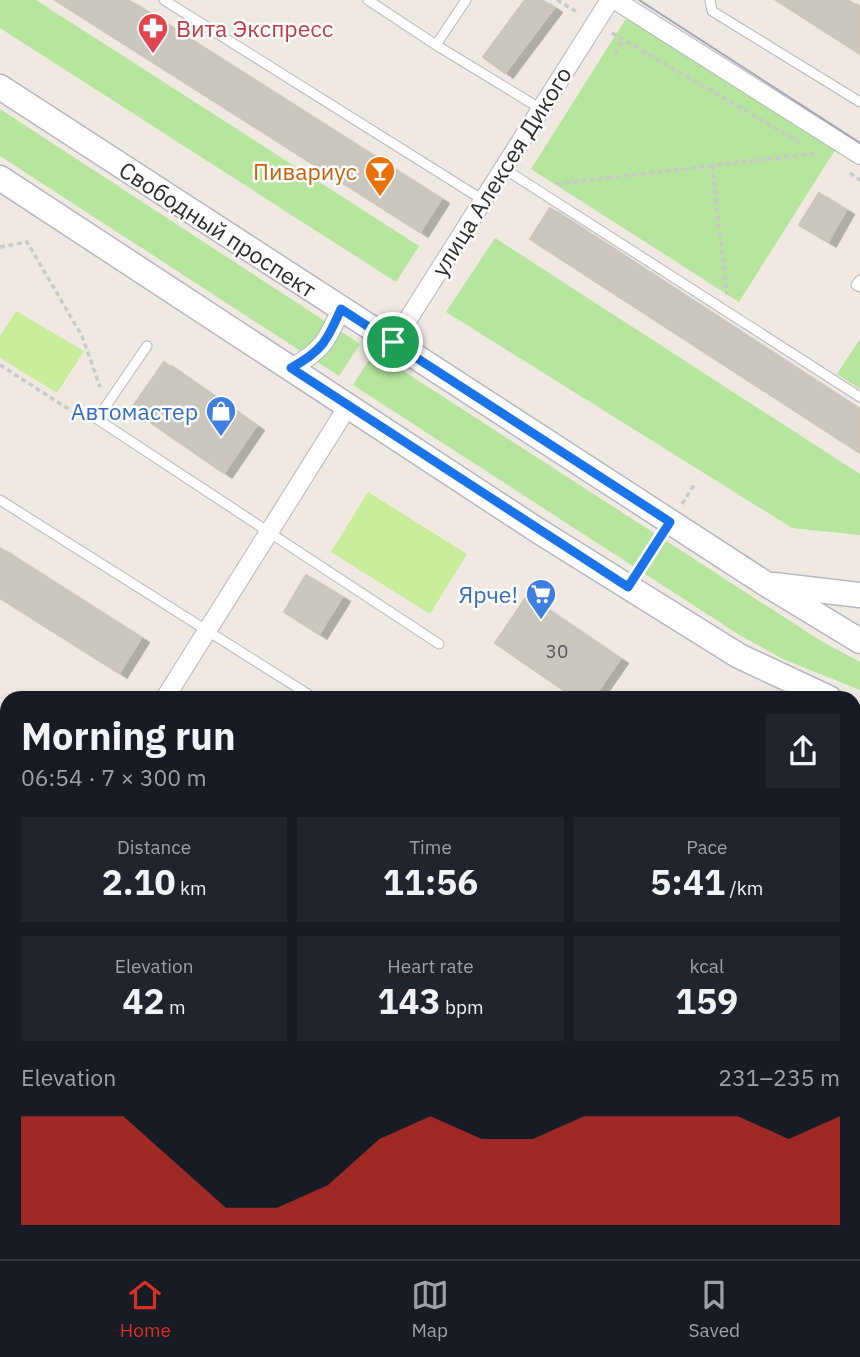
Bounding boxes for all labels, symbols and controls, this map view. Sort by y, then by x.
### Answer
pharmacy icon: Вита Экспресс [136,11,170,55]
place label: Вита Экспресс [176,13,333,43]
street label: улица Алексея Дикого [424,61,578,281]
street label: Свободный проспект [114,154,322,304]
bar icon: Пивариус [363,154,397,198]
place label: Пивариус [253,156,357,186]
pin [363,312,423,372]
icon: arrive [374,323,412,361]
shop icon: Автомастер [204,394,238,438]
place label: Автомастер [71,396,198,426]
supermarket icon: Ярче! [524,577,558,621]
place label: Ярче! [458,579,518,609]
house number: 30 [546,639,568,663]
text: Morning run [21,711,236,760]
button: share [766,714,840,788]
text: 06:54 · 7 × 300 m [21,762,207,792]
text: Distance [117,835,191,859]
text: Time [409,835,452,859]
text: Pace [686,835,728,859]
text: 2.10 [102,859,176,905]
text: 11:56 [383,859,478,905]
text: 5:41 [650,859,725,905]
text: km [176,876,207,900]
text: /km [725,876,763,900]
text: Elevation [115,954,194,978]
text: Heart rate [387,954,474,978]
text: kcal [690,954,724,978]
text: 42 [123,978,165,1024]
text: 143 [377,978,440,1024]
text: 159 [675,978,738,1024]
text: m [165,995,186,1019]
text: bpm [440,995,484,1019]
text: Elevation [21,1062,116,1092]
text: 231–235 m [718,1062,840,1092]
tab: Home [120,1276,171,1342]
tab: Map [411,1276,449,1342]
tab: Saved [688,1276,740,1342]

